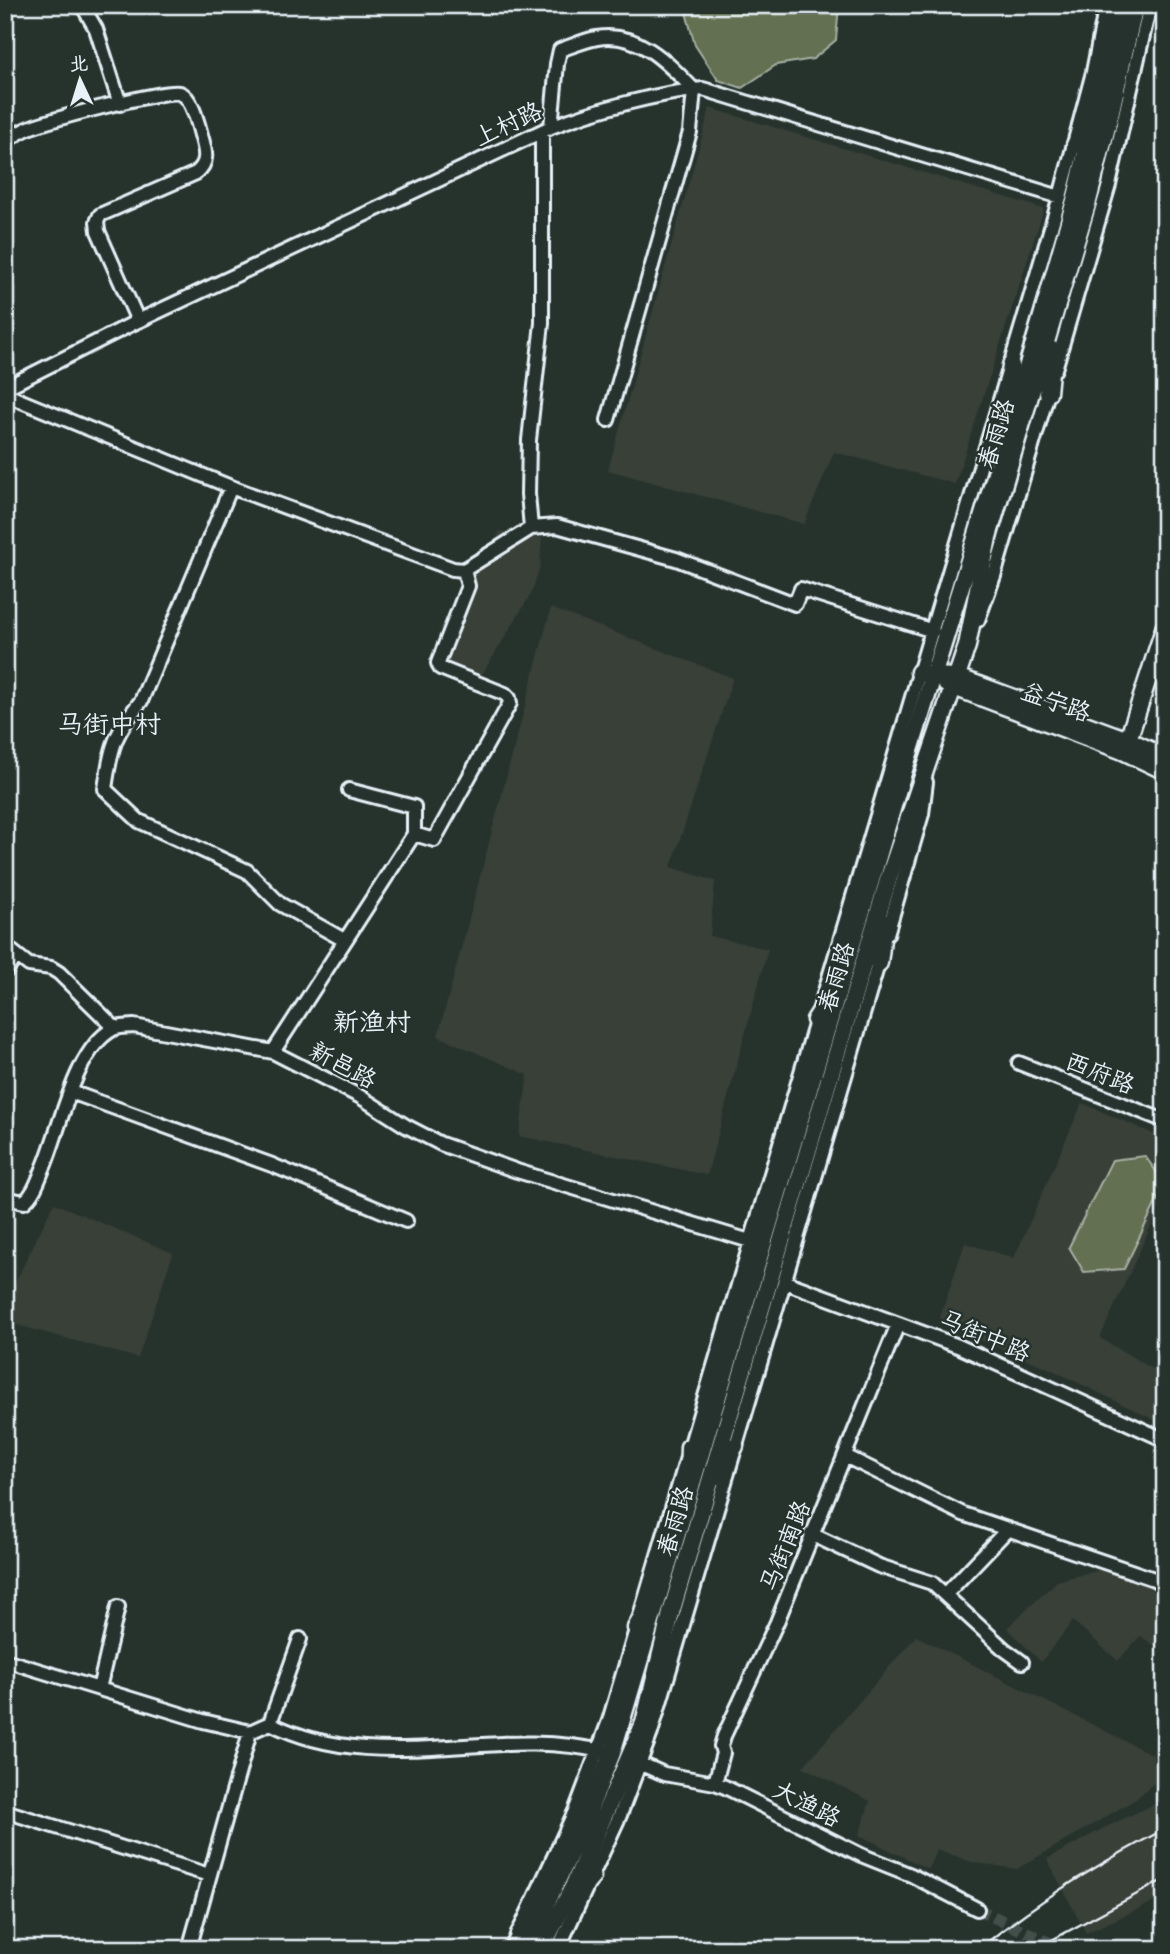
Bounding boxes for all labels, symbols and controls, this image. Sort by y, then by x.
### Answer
north arrow [46,46,116,116]
text: 北 [68,49,89,76]
street label: 上村路 [468,93,547,152]
street label: 春雨路 [969,395,1020,473]
street label: 益宁路 [1017,674,1096,727]
district label: 马街中村 [57,706,161,740]
street label: 春雨路 [809,938,860,1016]
district label: 新渔村 [333,1004,411,1038]
street label: 新邑路 [305,1033,383,1094]
street label: 西府路 [1061,1044,1140,1099]
street label: 马街中路 [935,1302,1036,1368]
street label: 春雨路 [648,1482,699,1560]
street label: 马街南路 [751,1495,816,1596]
street label: 大渔路 [769,1773,847,1833]

